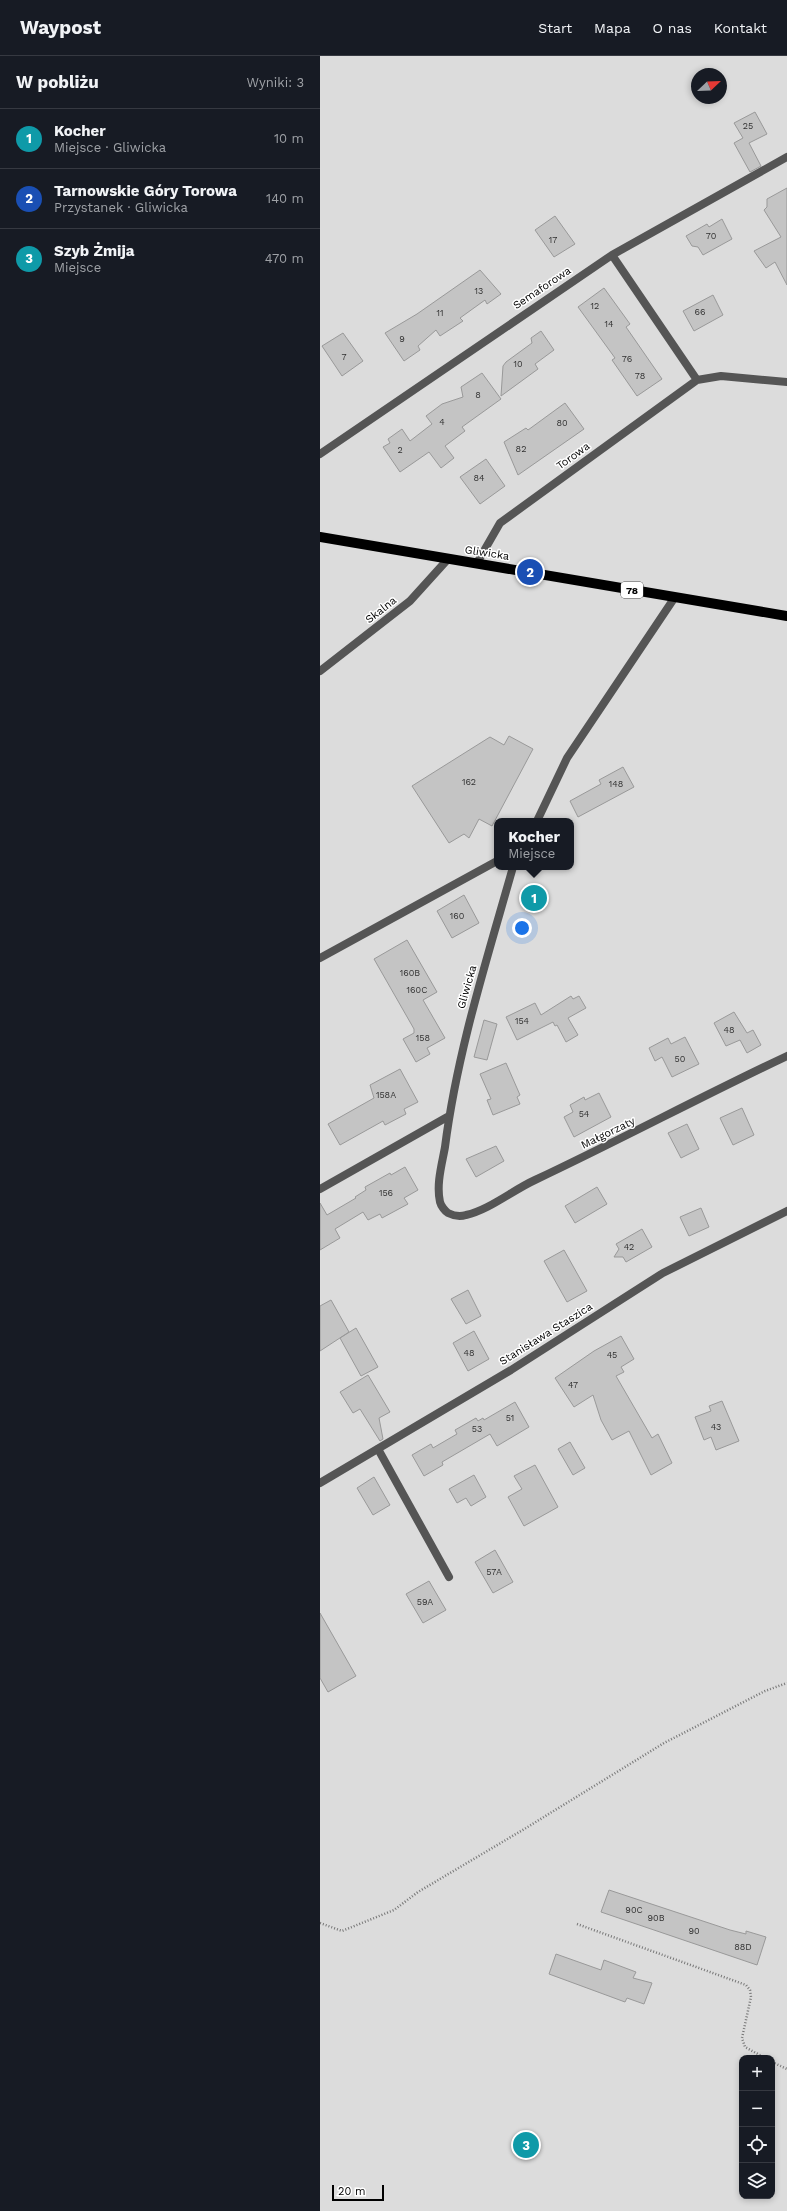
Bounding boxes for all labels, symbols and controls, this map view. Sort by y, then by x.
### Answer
text: Waypost [20,16,101,39]
text: Start [538,20,572,36]
text: Mapa [594,20,631,36]
text: O nas [653,20,692,36]
text: Kontakt [714,20,767,36]
north arrow [691,68,727,104]
text: W pobliżu [16,72,99,92]
text: Wyniki: 3 [247,75,304,90]
house number: 25 [743,121,753,131]
text: Kocher [54,122,106,140]
text: 1 [26,131,32,146]
text: 10 m [274,131,304,146]
text: Miejsce · Gliwicka [54,140,166,155]
text: Tarnowskie Góry Torowa [54,182,237,200]
text: 2 [25,191,33,206]
text: 140 m [266,191,304,206]
text: Przystanek · Gliwicka [54,200,188,215]
house number: 70 [706,231,717,241]
house number: 17 [549,235,557,245]
text: Szyb Żmija [54,242,135,260]
text: 3 [25,251,33,266]
text: 470 m [265,251,304,266]
text: Miejsce [54,260,101,275]
street label: Semaforowa [511,264,573,312]
house number: 13 [475,286,483,296]
house number: 12 [591,301,599,311]
house number: 66 [695,307,705,317]
house number: 11 [436,308,444,318]
house number: 14 [604,319,614,329]
house number: 9 [399,334,405,344]
house number: 7 [341,352,347,362]
house number: 76 [622,354,632,364]
house number: 10 [513,359,523,369]
house number: 78 [635,371,645,381]
house number: 8 [475,390,481,400]
house number: 4 [439,417,445,427]
house number: 80 [556,418,568,428]
street label: Torowa [554,440,592,472]
house number: 82 [516,444,526,454]
house number: 2 [397,445,403,455]
house number: 84 [473,473,485,483]
street label: Gliwicka [464,543,510,563]
pin: 2 [517,557,543,587]
road number: 78 [621,582,643,598]
street label: Skalna [363,594,399,626]
house number: 162 [462,777,476,787]
house number: 148 [609,779,623,789]
popup [494,818,574,870]
text: Kocher [508,828,560,846]
text: Miejsce [508,846,555,861]
pin: 1 [521,883,547,913]
house number: 160 [450,911,465,921]
your location [512,918,532,938]
street label: Gliwicka [455,964,479,1010]
house number: 160B [400,968,420,978]
house number: 160C [407,985,427,995]
house number: 154 [515,1016,530,1026]
house number: 48 [723,1025,735,1035]
house number: 158 [416,1033,430,1043]
house number: 50 [675,1054,686,1064]
house number: 158A [376,1090,396,1100]
house number: 54 [579,1109,590,1119]
street label: Małgorzaty [579,1114,638,1152]
house number: 156 [379,1188,393,1198]
house number: 42 [624,1242,634,1252]
street label: Stanisława Staszica [497,1300,595,1368]
house number: 48 [463,1348,475,1358]
house number: 45 [607,1350,617,1360]
house number: 47 [568,1380,578,1390]
house number: 51 [506,1413,514,1423]
house number: 43 [711,1422,721,1432]
house number: 53 [472,1424,482,1434]
house number: 57A [486,1567,502,1577]
house number: 59A [417,1597,433,1607]
house number: 90C [625,1905,643,1915]
house number: 90B [647,1913,665,1923]
house number: 90 [688,1926,700,1936]
house number: 88D [734,1942,752,1952]
map controls [739,2055,775,2199]
button: + [739,2055,775,2091]
button: − [739,2091,775,2127]
button: locate [739,2127,775,2163]
pin: 3 [513,2130,539,2160]
button: layers [739,2163,775,2199]
scale bar [332,2183,384,2202]
text: 20 m [338,2185,366,2198]

